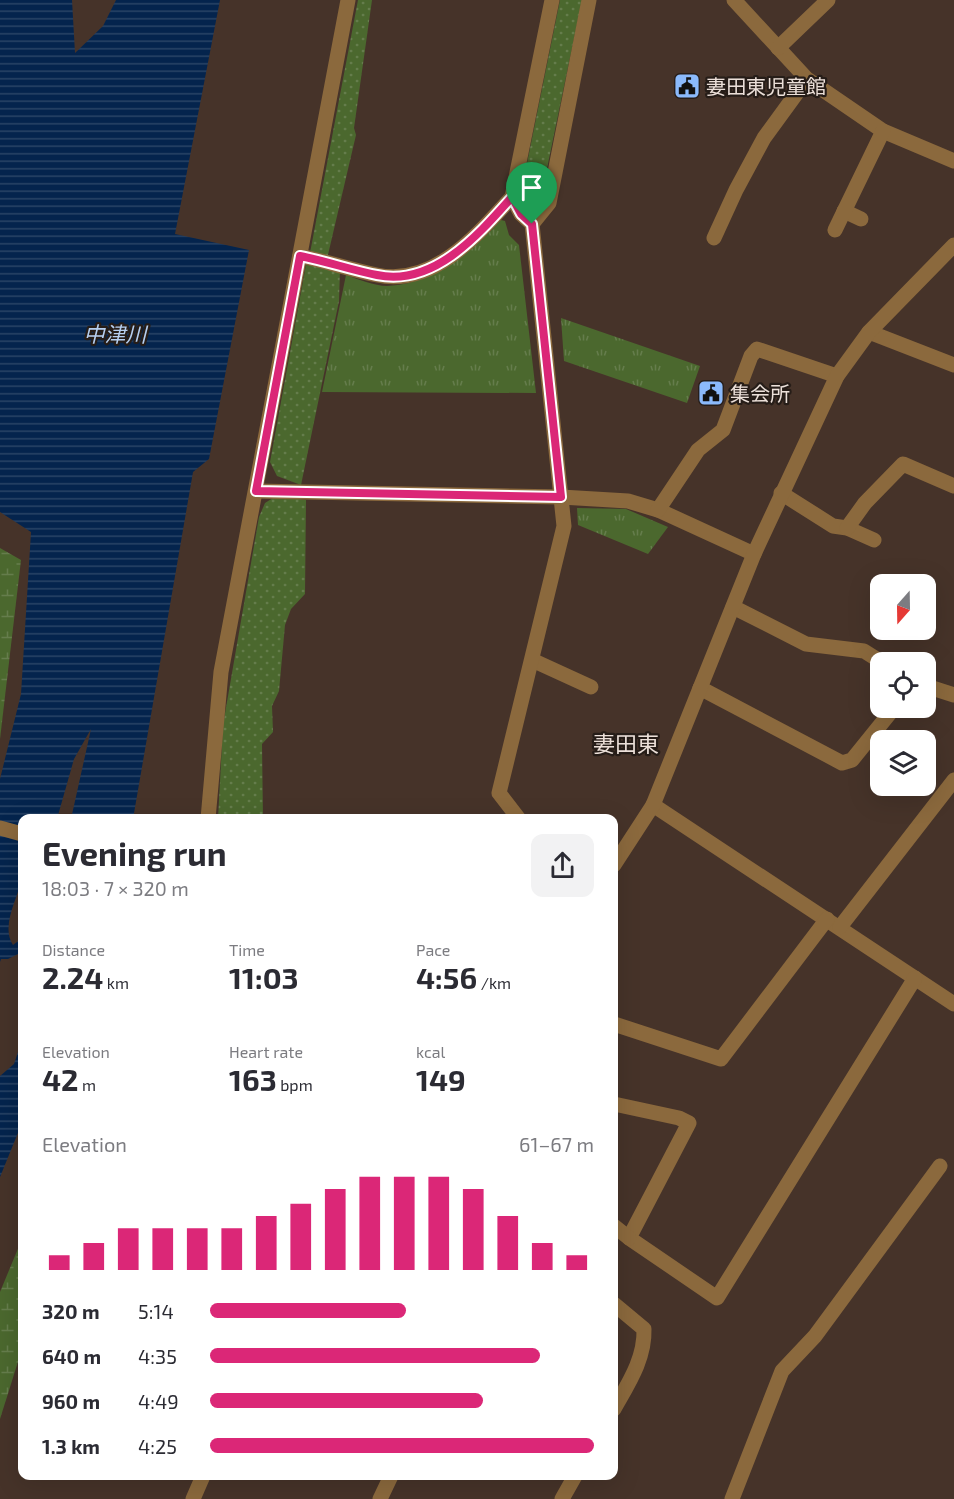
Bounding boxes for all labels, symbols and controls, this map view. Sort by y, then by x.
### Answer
public building icon: 妻田東児童館 [672,71,702,101]
place label: 妻田東児童館 [706,74,826,98]
pin [506,162,557,224]
icon: arrive [515,171,548,204]
water label: 中津川 [84,321,148,346]
public building icon: 集会所 [696,378,726,408]
place label: 集会所 [730,381,790,405]
north arrow [870,574,936,640]
map controls [870,574,936,796]
button: locate [870,652,936,718]
district label: 妻田東 [593,730,659,756]
button: layers [870,730,936,796]
text: Evening run [42,833,227,873]
button: share [531,834,594,897]
text: 18:03 · 7 × 320 m [42,876,189,900]
text: Distance [42,940,105,959]
text: Time [229,940,265,959]
text: Pace [416,940,450,959]
text: 2.24 [42,959,103,995]
text: 11:03 [229,959,299,995]
text: 4:56 [416,959,477,995]
text: km [103,973,129,992]
text: /km [477,973,511,992]
text: Elevation [42,1042,110,1061]
text: Heart rate [229,1042,303,1061]
text: kcal [416,1042,445,1061]
text: 42 [42,1061,79,1097]
text: 163 [229,1061,277,1097]
text: 149 [416,1061,466,1097]
text: m [79,1075,96,1094]
text: bpm [277,1075,313,1094]
text: Elevation [42,1132,127,1156]
text: 61–67 m [519,1132,594,1156]
text: 320 m [42,1299,100,1323]
text: 5:14 [138,1299,174,1323]
text: 640 m [42,1344,101,1368]
text: 4:35 [138,1344,177,1368]
text: 960 m [42,1389,100,1413]
text: 4:49 [138,1389,179,1413]
text: 1.3 km [42,1434,100,1458]
text: 4:25 [138,1434,177,1458]

